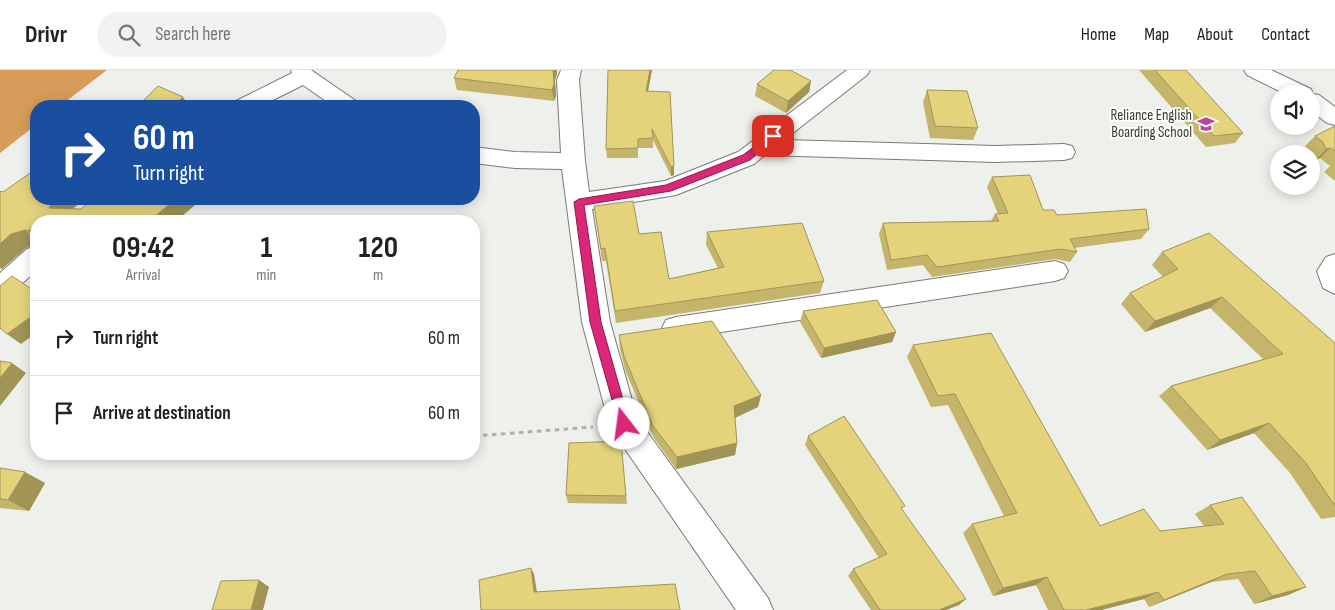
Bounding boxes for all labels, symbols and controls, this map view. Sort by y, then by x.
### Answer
search box [97,12,447,57]
text: Drivr [25,20,67,49]
icon: search [115,21,143,49]
text: Search here [155,23,231,46]
text: Home [1081,24,1116,45]
text: Map [1144,24,1169,45]
text: About [1197,24,1233,45]
text: Contact [1261,24,1310,45]
map controls [1270,85,1320,195]
button: sound [1270,85,1320,135]
place label: Reliance English Boarding School [1110,106,1192,142]
school or university icon: Reliance English Boarding School [1196,114,1216,134]
pin [752,115,794,157]
text: 60 m [133,117,195,160]
icon: right [50,120,115,185]
icon: arrive [759,122,787,150]
button: layers [1270,145,1320,195]
text: Turn right [133,160,204,187]
text: 09:42 [112,230,174,266]
text: 1 [261,230,272,266]
text: 120 [358,230,398,266]
text: Arrival [126,266,160,285]
text: min [256,266,276,285]
text: m [373,266,383,285]
icon: right [50,324,78,352]
text: Turn right [93,327,158,350]
text: 60 m [428,327,460,350]
position arrow [597,397,649,449]
icon: arrive [50,399,78,427]
text: Arrive at destination [93,402,231,425]
text: 60 m [428,402,460,425]

